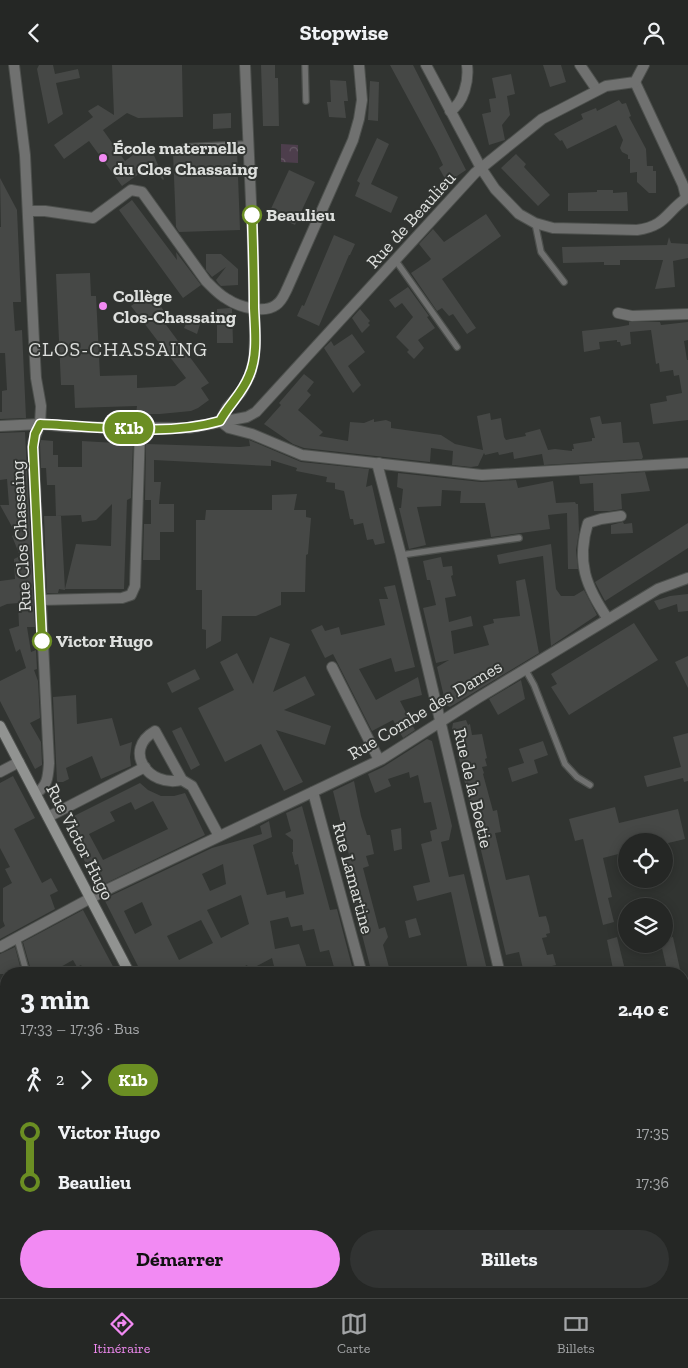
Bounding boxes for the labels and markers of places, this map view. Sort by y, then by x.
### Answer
place label: École maternelle du Clos Chassaing [113,137,258,180]
marker: École maternelle du Clos Chassaing [97,152,109,164]
place label: Beaulieu [266,204,336,226]
marker: Beaulieu [242,205,262,225]
place label: Collège Clos-Chassaing [113,285,236,328]
marker: Collège Clos-Chassaing [97,300,109,312]
place label: Victor Hugo [56,630,153,652]
marker: Victor Hugo [32,631,52,651]

